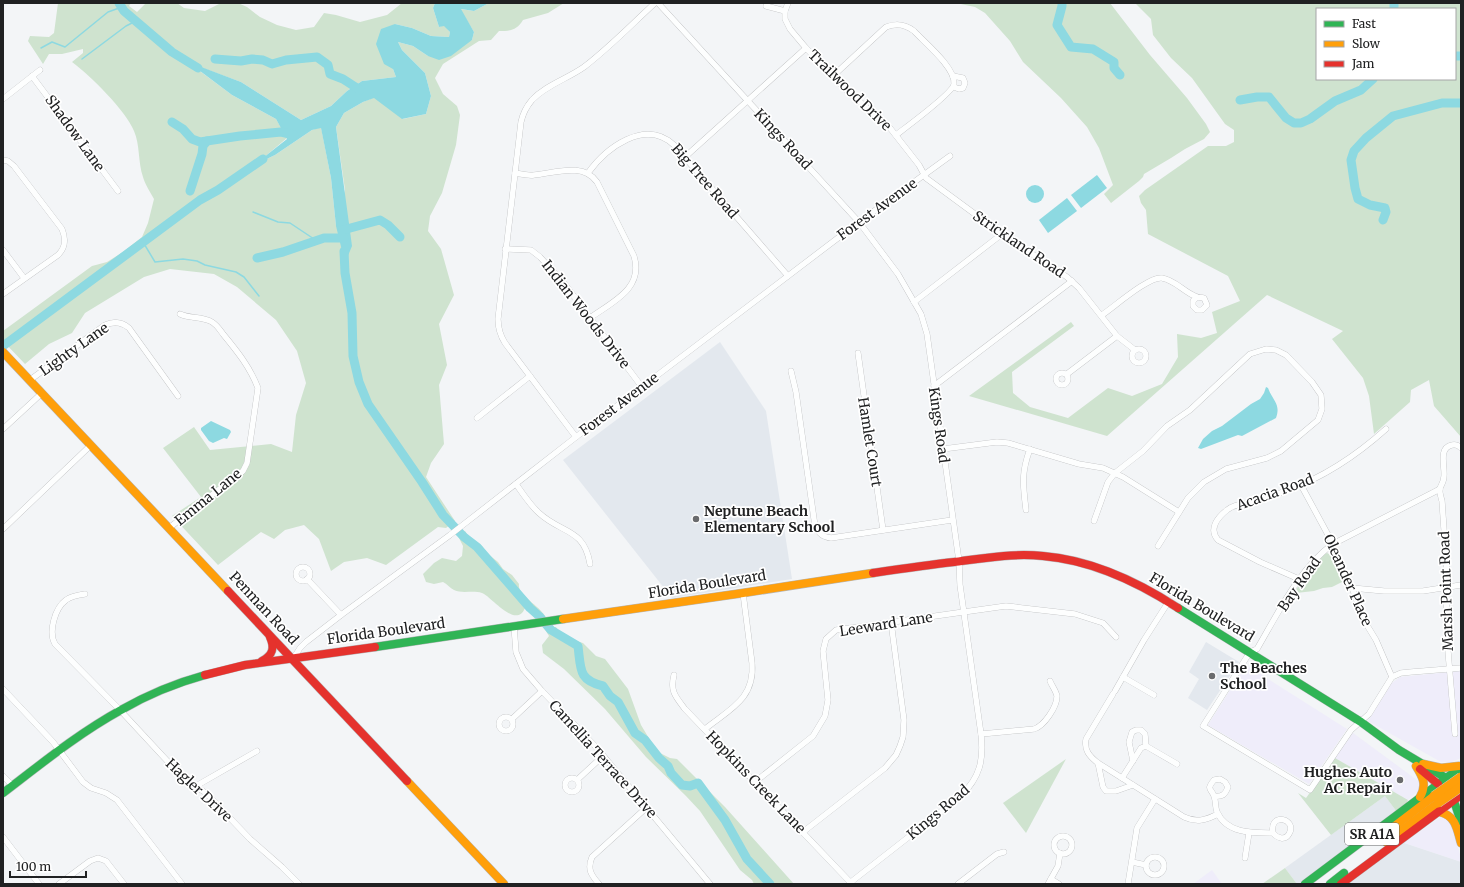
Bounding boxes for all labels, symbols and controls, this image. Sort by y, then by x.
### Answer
legend [1316,8,1456,80]
text: Fast [1352,16,1376,31]
text: Slow [1352,36,1381,51]
street label: Trailwood Drive [805,46,895,134]
text: Jam [1351,56,1375,71]
street label: Shadow Lane [41,91,109,175]
street label: Kings Road [750,105,816,173]
street label: Big Tree Road [668,140,743,223]
street label: Forest Avenue [834,174,920,244]
street label: Strickland Road [970,207,1069,282]
street label: Indian Woods Drive [538,256,634,372]
street label: Lighty Lane [36,319,112,379]
street label: Forest Avenue [576,368,662,440]
street label: Kings Road [925,386,953,465]
street label: Hamlet Court [854,396,886,489]
street label: Emma Lane [171,465,245,529]
street label: Acacia Road [1233,470,1317,515]
place label: Neptune Beach Elementary School [704,502,835,536]
marker: Neptune Beach Elementary School [691,514,701,524]
street label: Marsh Point Road [1435,530,1457,651]
street label: Oleander Place [1320,531,1376,629]
street label: Bay Road [1274,553,1325,615]
street label: Florida Boulevard [647,566,768,602]
street label: Penman Road [226,568,303,649]
street label: Florida Boulevard [1146,569,1258,646]
street label: Leeward Lane [838,608,934,640]
street label: Florida Boulevard [326,614,447,648]
place label: The Beaches School [1220,659,1307,693]
marker: The Beaches School [1207,671,1217,681]
street label: Camellia Terrace Drive [545,696,661,822]
street label: Hopkins Creek Lane [702,727,810,837]
street label: Hagler Drive [162,755,236,825]
place label: Hughes Auto AC Repair [1304,763,1392,797]
marker: Hughes Auto AC Repair [1395,775,1405,785]
street label: Kings Road [903,780,973,843]
road number: SR A1A [1345,823,1399,845]
scale bar [10,853,86,879]
text: 100 m [16,859,51,874]

